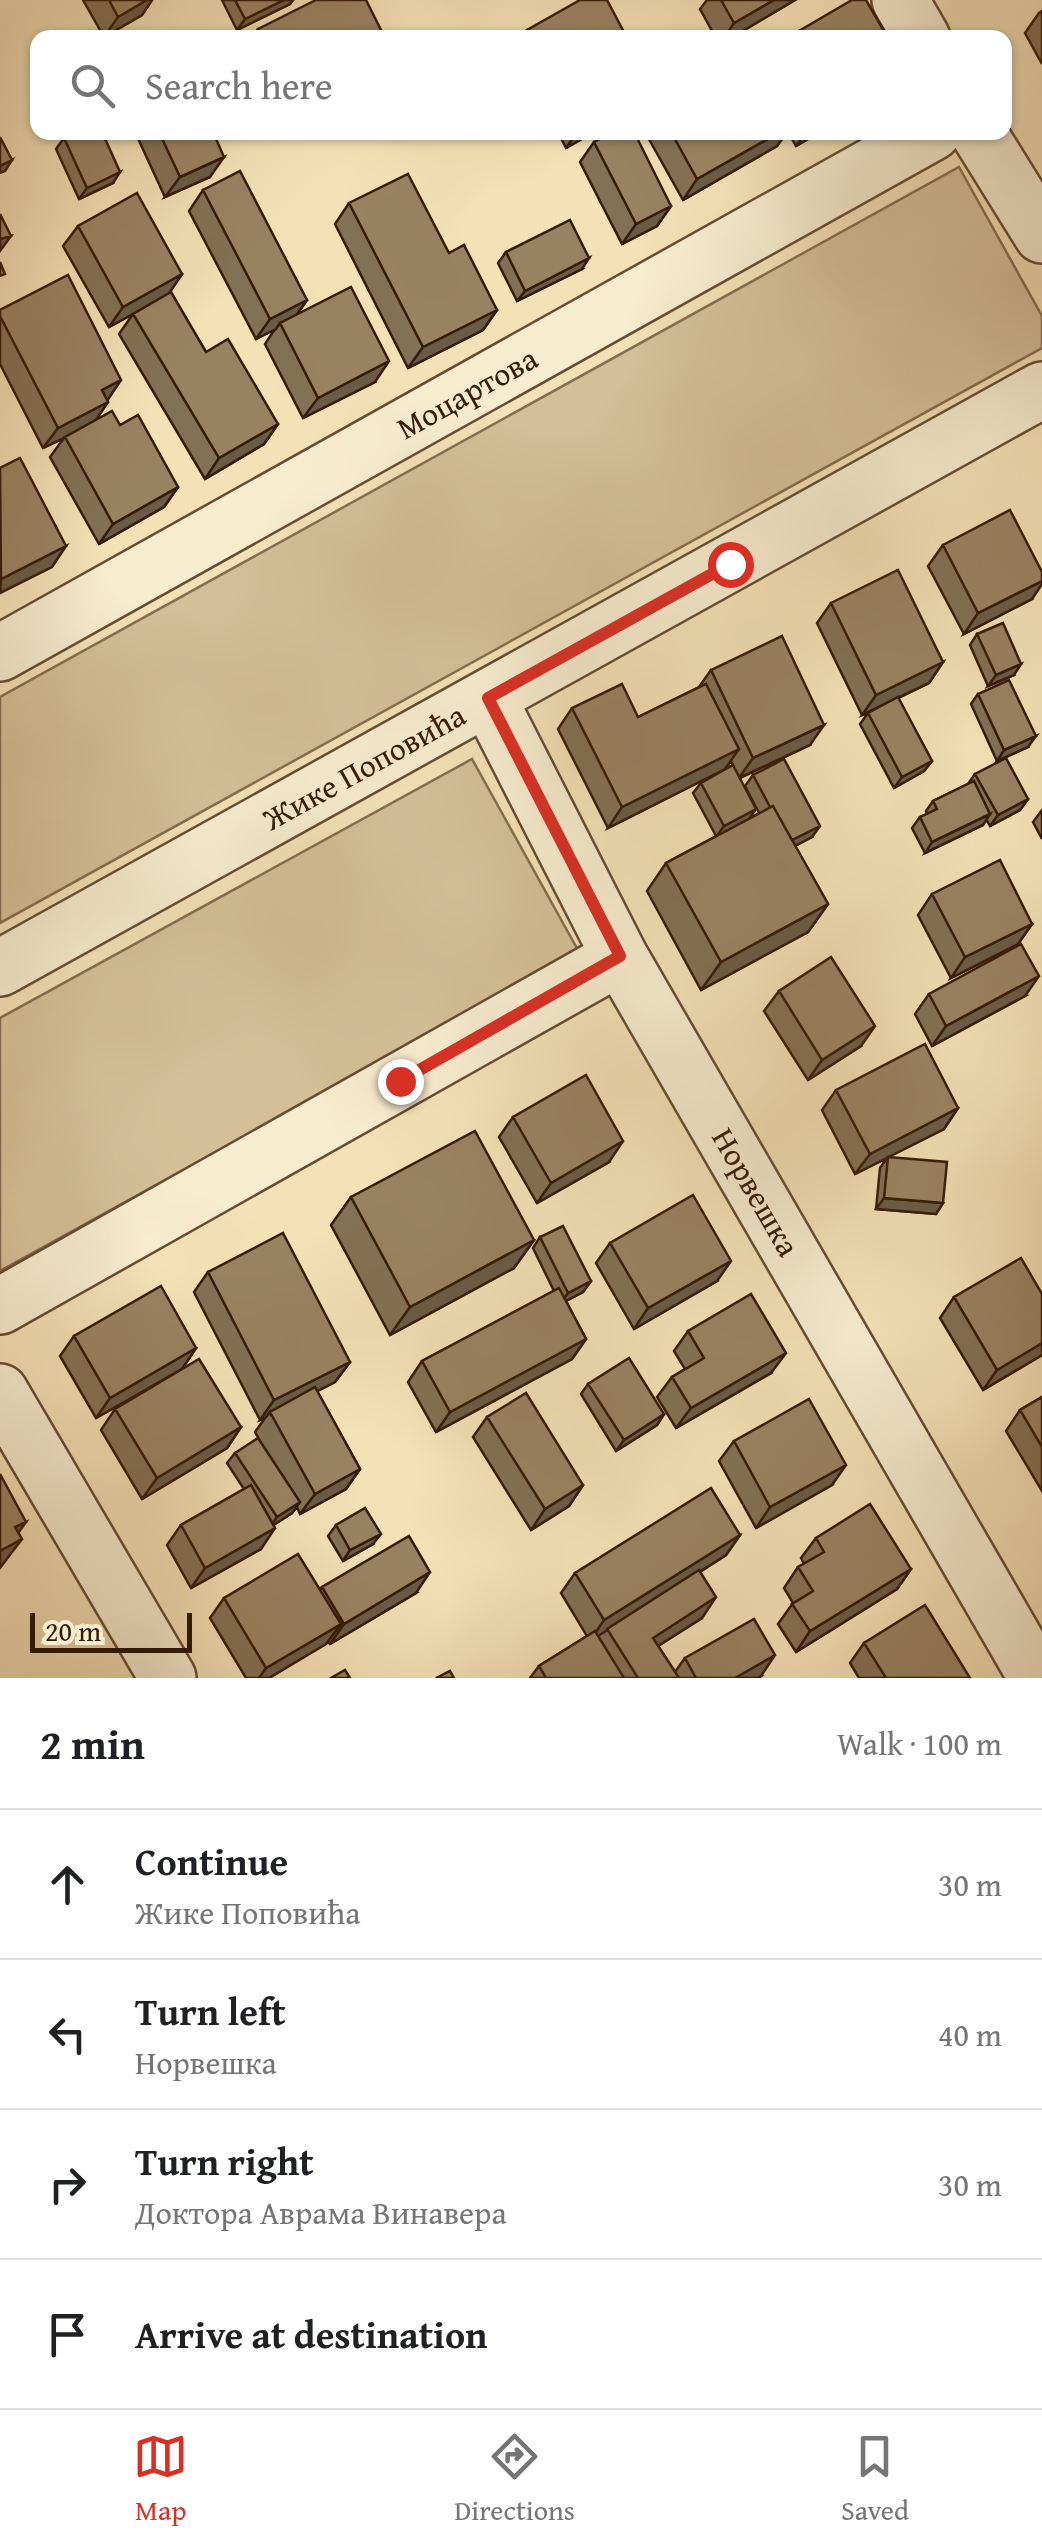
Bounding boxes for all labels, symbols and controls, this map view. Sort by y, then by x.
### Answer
search box [30,30,1012,140]
text: Search here [145,57,333,113]
icon: search [65,58,120,113]
street label: Моцартова [388,334,547,451]
route start [708,542,754,588]
street label: Жике Поповића [253,691,474,842]
route end [378,1059,424,1105]
street label: Норвешка [701,1119,813,1266]
scale bar [30,1608,192,1652]
text: 20 m [45,1610,101,1651]
text: 2 min [40,1713,145,1774]
text: Walk · 100 m [837,1720,1002,1767]
text: Continue [135,1833,288,1889]
icon: ahead [40,1857,95,1912]
text: 30 m [938,1861,1002,1908]
text: Жике Поповића [135,1889,360,1936]
text: Turn left [135,1983,286,2039]
icon: left [40,2007,95,2062]
text: 40 m [938,2011,1002,2058]
text: Норвешка [135,2039,277,2086]
text: Turn right [135,2133,314,2189]
icon: right [40,2157,95,2212]
text: 30 m [938,2161,1002,2208]
text: Доктора Аврама Винавера [135,2189,507,2236]
text: Arrive at destination [135,2306,488,2362]
icon: arrive [40,2307,95,2362]
tab: Map [133,2429,188,2530]
tab: Directions [454,2429,575,2530]
tab: Saved [841,2429,909,2530]

